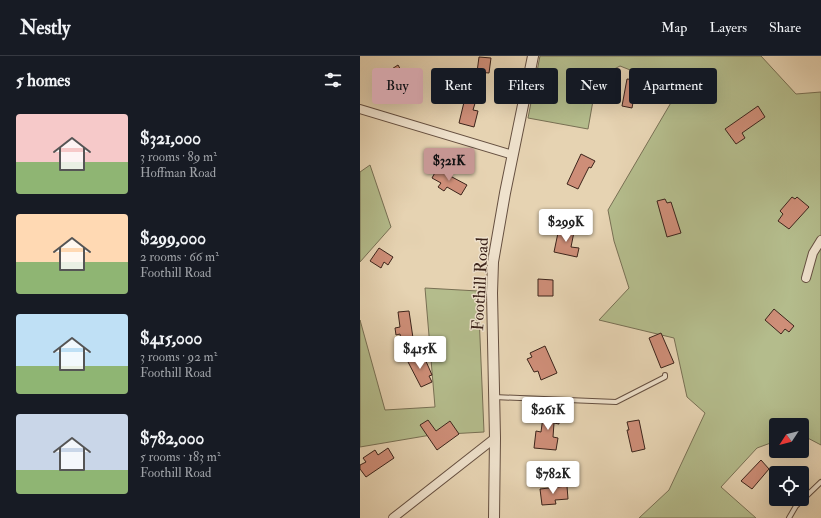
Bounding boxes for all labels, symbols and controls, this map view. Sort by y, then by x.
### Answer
text: Nestly [20,16,70,40]
text: Map [661,19,687,36]
text: Layers [709,19,747,36]
text: Share [769,19,801,36]
chip: Buy [372,68,423,104]
chip: Rent [431,68,486,104]
chip: Filters [494,68,558,104]
chip: New [566,68,621,104]
chip: Apartment [629,68,717,104]
icon: filters [322,69,344,91]
text: 5 homes [16,70,70,91]
text: $321,000 [140,128,201,149]
icon: home [48,130,96,178]
pin: $321K [421,148,477,182]
text: 3 rooms · 89 m² [140,149,217,165]
text: $321K [433,153,465,169]
text: Hoffman Road [140,165,216,181]
pin: $299K [538,209,594,243]
text: $299K [548,214,584,230]
text: $299,000 [140,228,206,249]
icon: home [48,230,96,278]
street label: Foothill Road [467,236,493,331]
text: 2 rooms · 66 m² [140,249,219,265]
text: Foothill Road [140,265,211,281]
text: $415,000 [140,328,202,349]
icon: home [48,330,96,378]
pin: $415K [392,336,448,370]
text: $415K [403,341,437,357]
text: 3 rooms · 92 m² [140,349,217,365]
text: Foothill Road [140,365,211,381]
pin: $261K [520,397,576,431]
text: $261K [531,402,565,418]
north arrow [769,418,809,458]
map controls [769,418,809,506]
text: $782,000 [140,428,204,449]
icon: home [48,430,96,478]
text: 5 rooms · 183 m² [140,449,221,465]
pin: $782K [525,461,581,495]
text: Foothill Road [140,465,211,481]
text: $782K [535,466,571,482]
button: locate [769,466,809,506]

